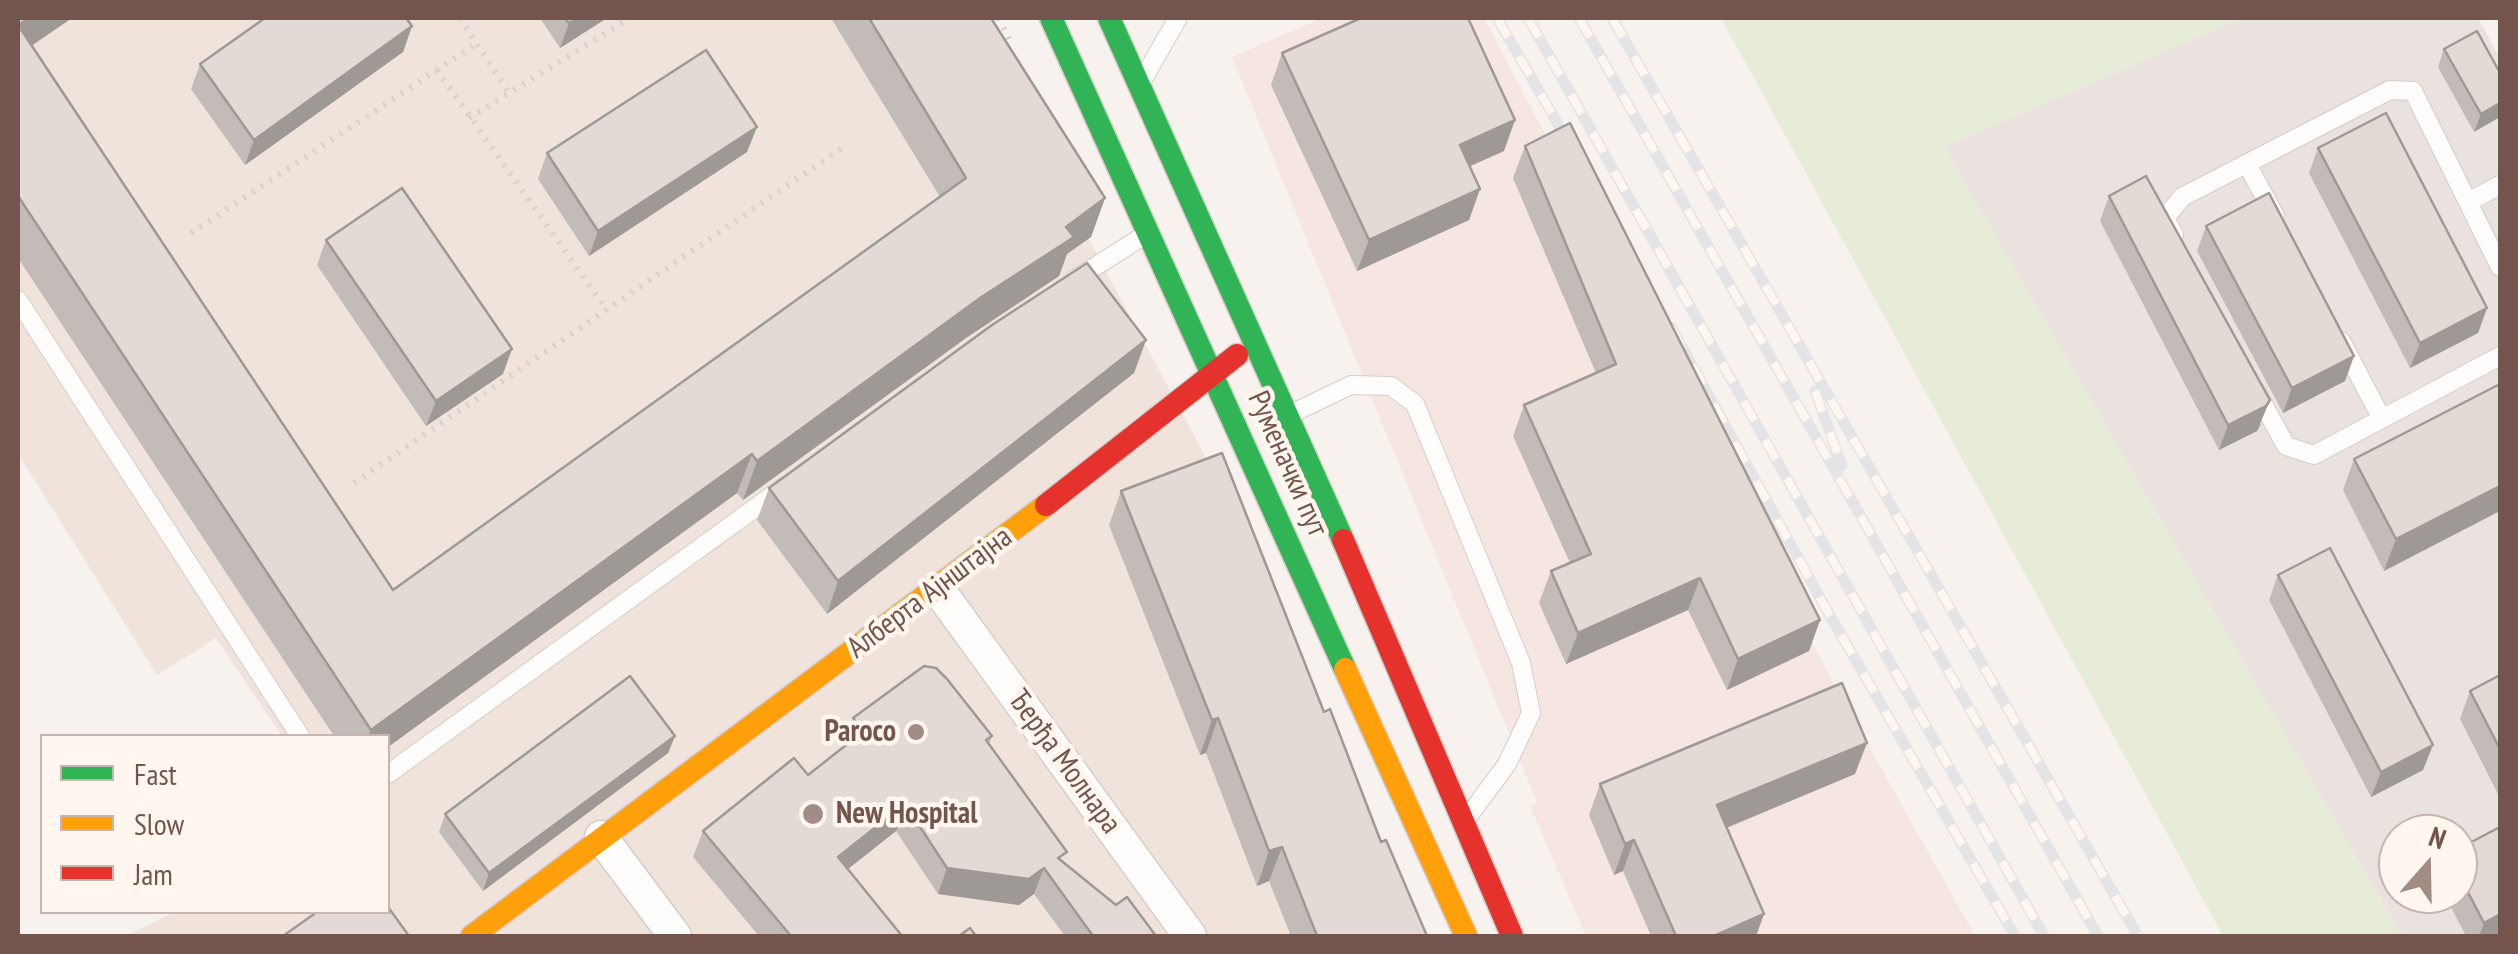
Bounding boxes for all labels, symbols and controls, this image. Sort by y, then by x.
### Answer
street label: Руменачки пут [1239,386,1335,542]
street label: Алберта Ајнштајна [841,519,1019,667]
street label: Ђерђа Молнара [1000,683,1128,841]
place label: Paroco [824,714,896,750]
marker: Paroco [905,721,927,743]
legend [40,734,390,914]
text: Fast [134,754,177,793]
place label: New Hospital [836,796,977,832]
marker: New Hospital [800,801,826,827]
text: Slow [134,804,184,843]
north arrow [2378,814,2478,914]
text: N [2424,817,2451,857]
text: Jam [134,854,173,893]

